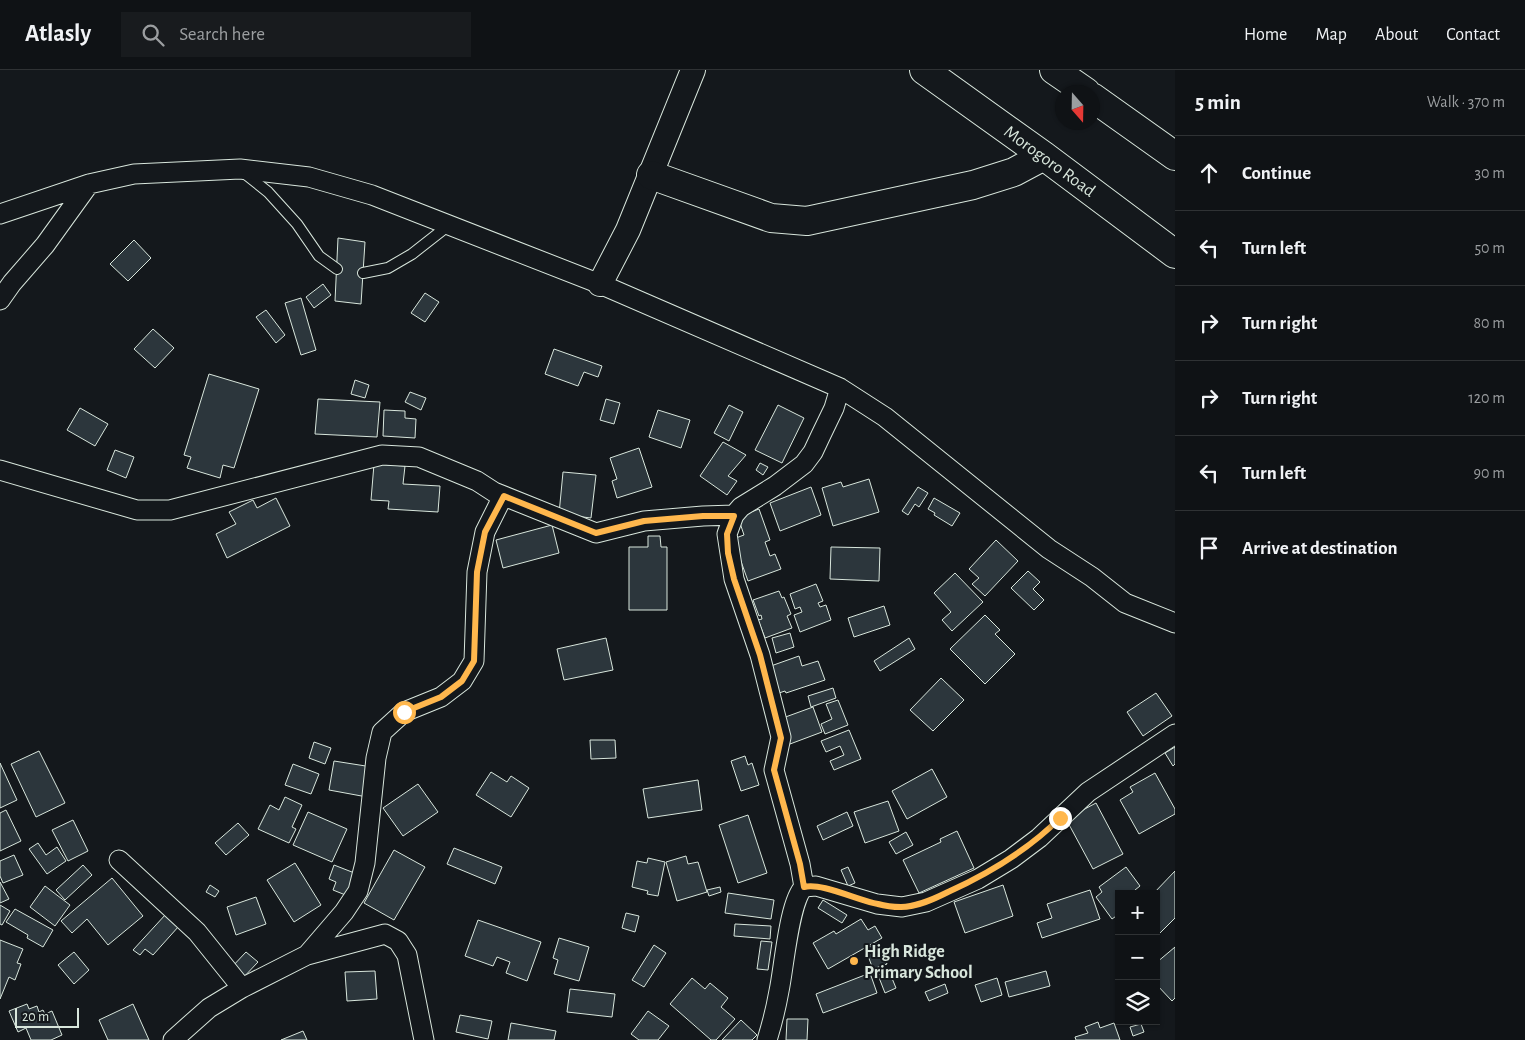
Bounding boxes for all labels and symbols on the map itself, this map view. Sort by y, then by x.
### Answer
north arrow [1055,85,1100,130]
street label: Morogoro Road [1000,123,1098,201]
route start [393,701,416,724]
route end [1049,807,1072,830]
place label: High Ridge Primary School [864,943,973,982]
marker: High Ridge Primary School [848,955,860,967]
scale bar [15,1005,79,1028]

